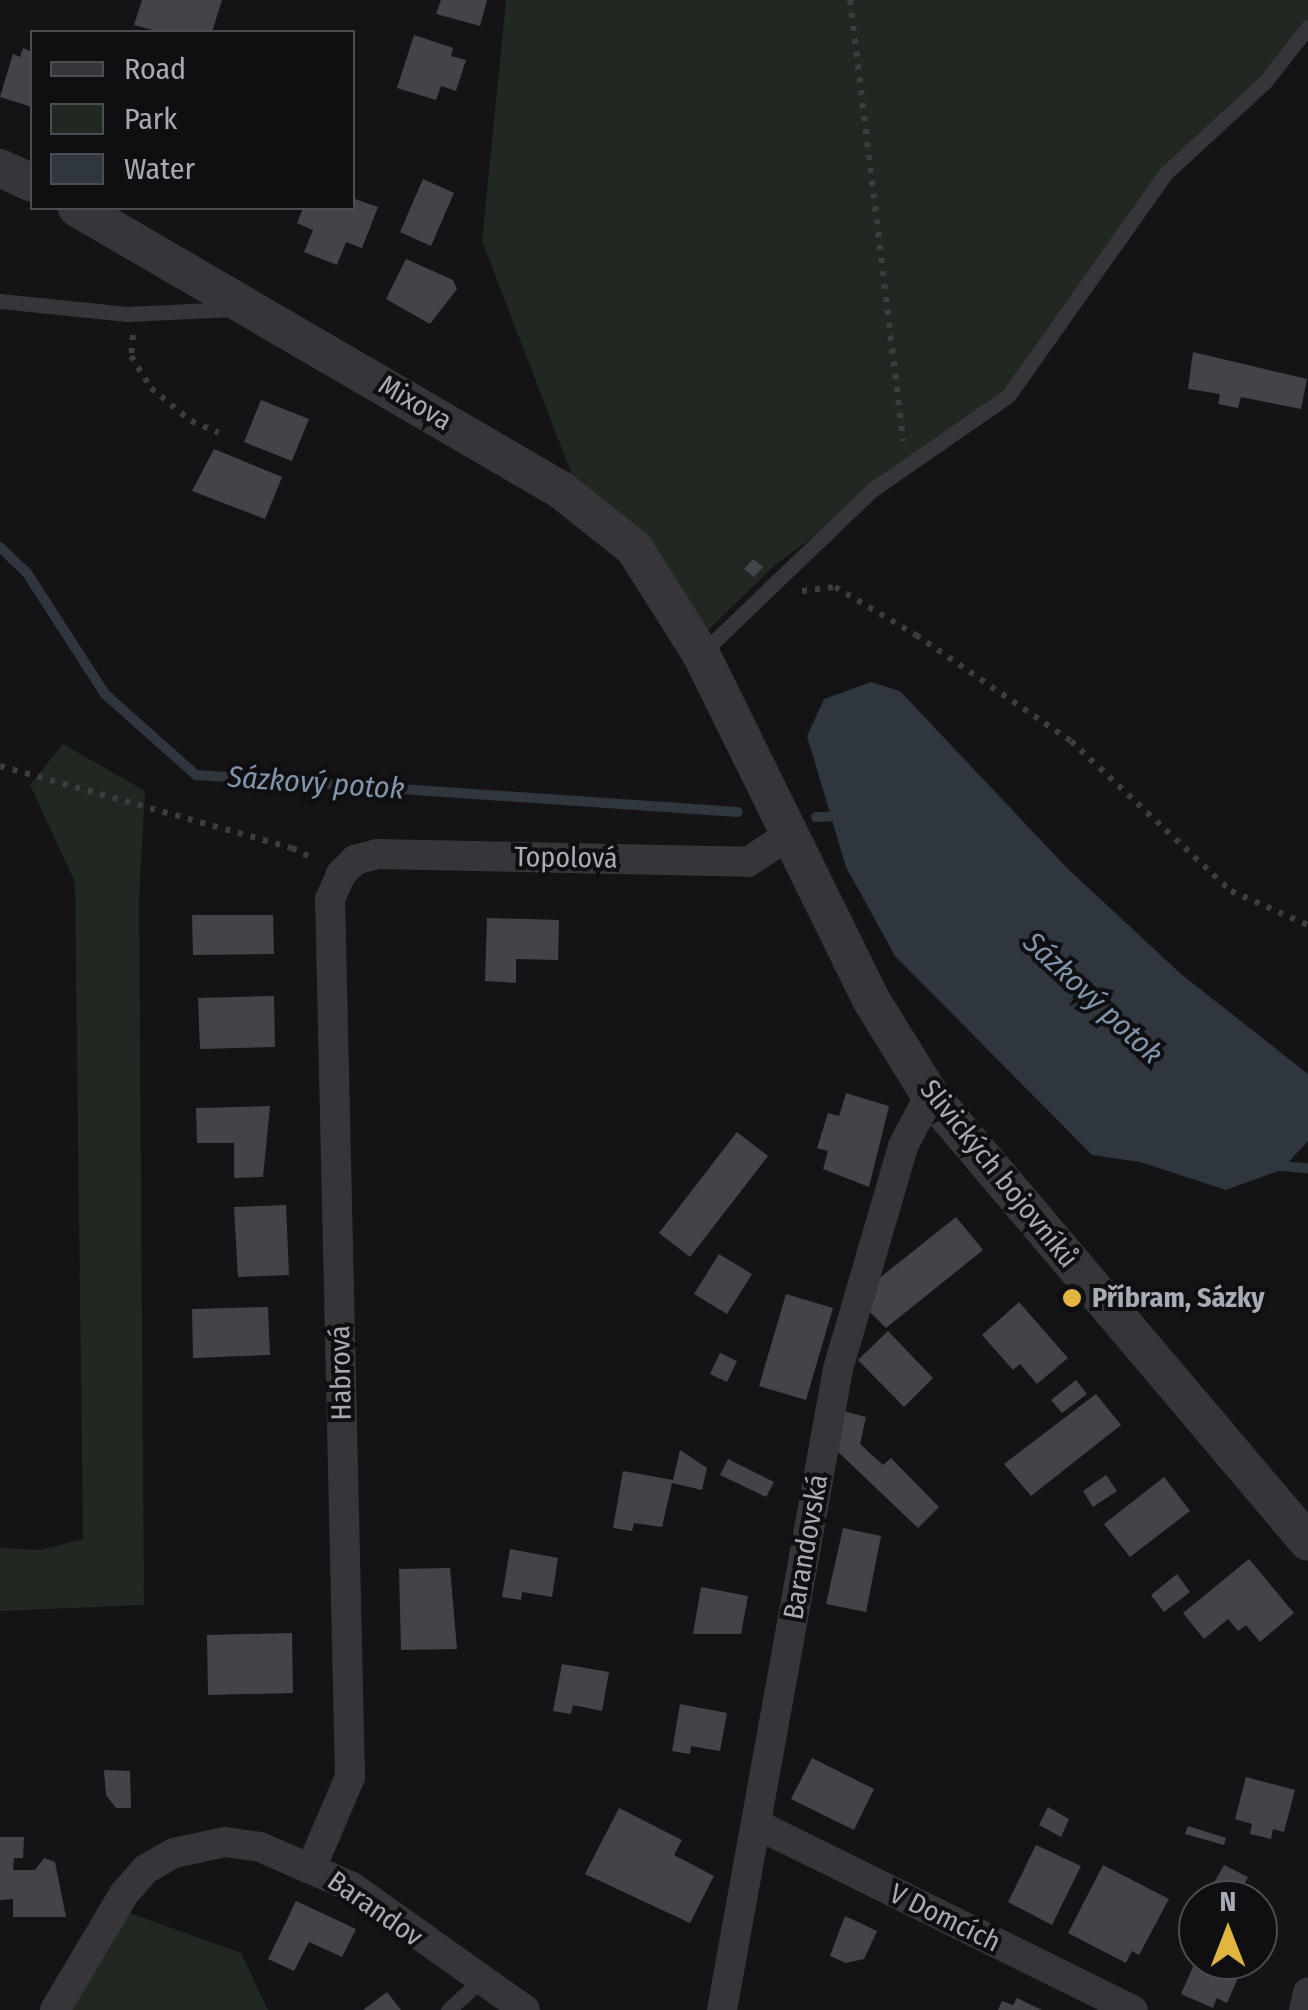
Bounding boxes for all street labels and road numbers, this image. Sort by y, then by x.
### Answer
street label: Mixova [372,368,458,438]
street label: Topolová [514,840,618,876]
street label: Slivických bojovníků [913,1073,1085,1275]
street label: Habrová [323,1325,359,1421]
street label: Barandovská [777,1472,835,1622]
street label: Barandov [321,1864,429,1954]
street label: V Domcích [884,1877,1006,1959]

